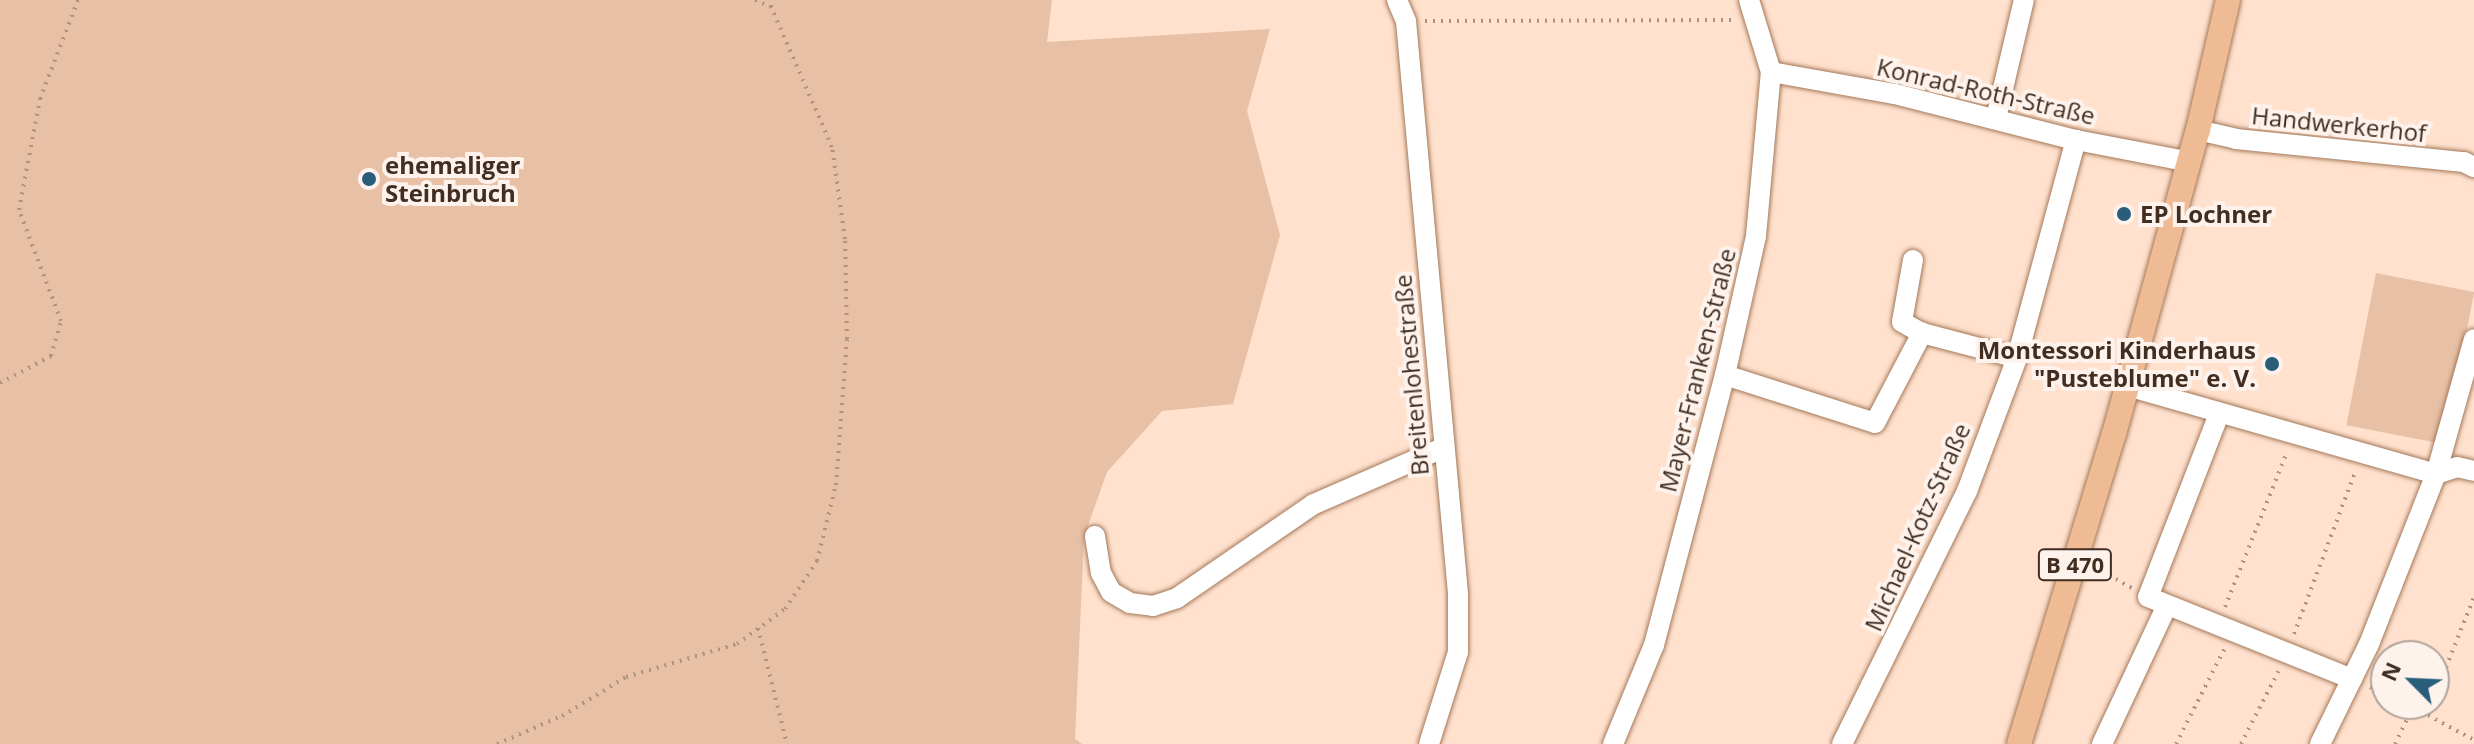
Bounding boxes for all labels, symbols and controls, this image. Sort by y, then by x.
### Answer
street label: Konrad-Roth-Straße [1874,52,2098,130]
street label: Handwerkerhof [2250,101,2428,147]
place label: ehemaliger Steinbruch [385,151,520,207]
marker: ehemaliger Steinbruch [360,170,378,188]
place label: EP Lochner [2140,200,2272,228]
marker: EP Lochner [2115,205,2133,223]
street label: Mayer-Franken-Straße [1653,245,1741,495]
street label: Breitenlohestraße [1388,273,1434,477]
place label: Montessori Kinderhaus "Pusteblume" e. V. [1978,336,2256,392]
marker: Montessori Kinderhaus "Pusteblume" e. V. [2263,355,2281,373]
street label: Michael-Kotz-Straße [1858,419,1976,635]
road number: B 470 [2037,547,2113,583]
north arrow [2370,640,2450,720]
text: N [2373,657,2407,685]

